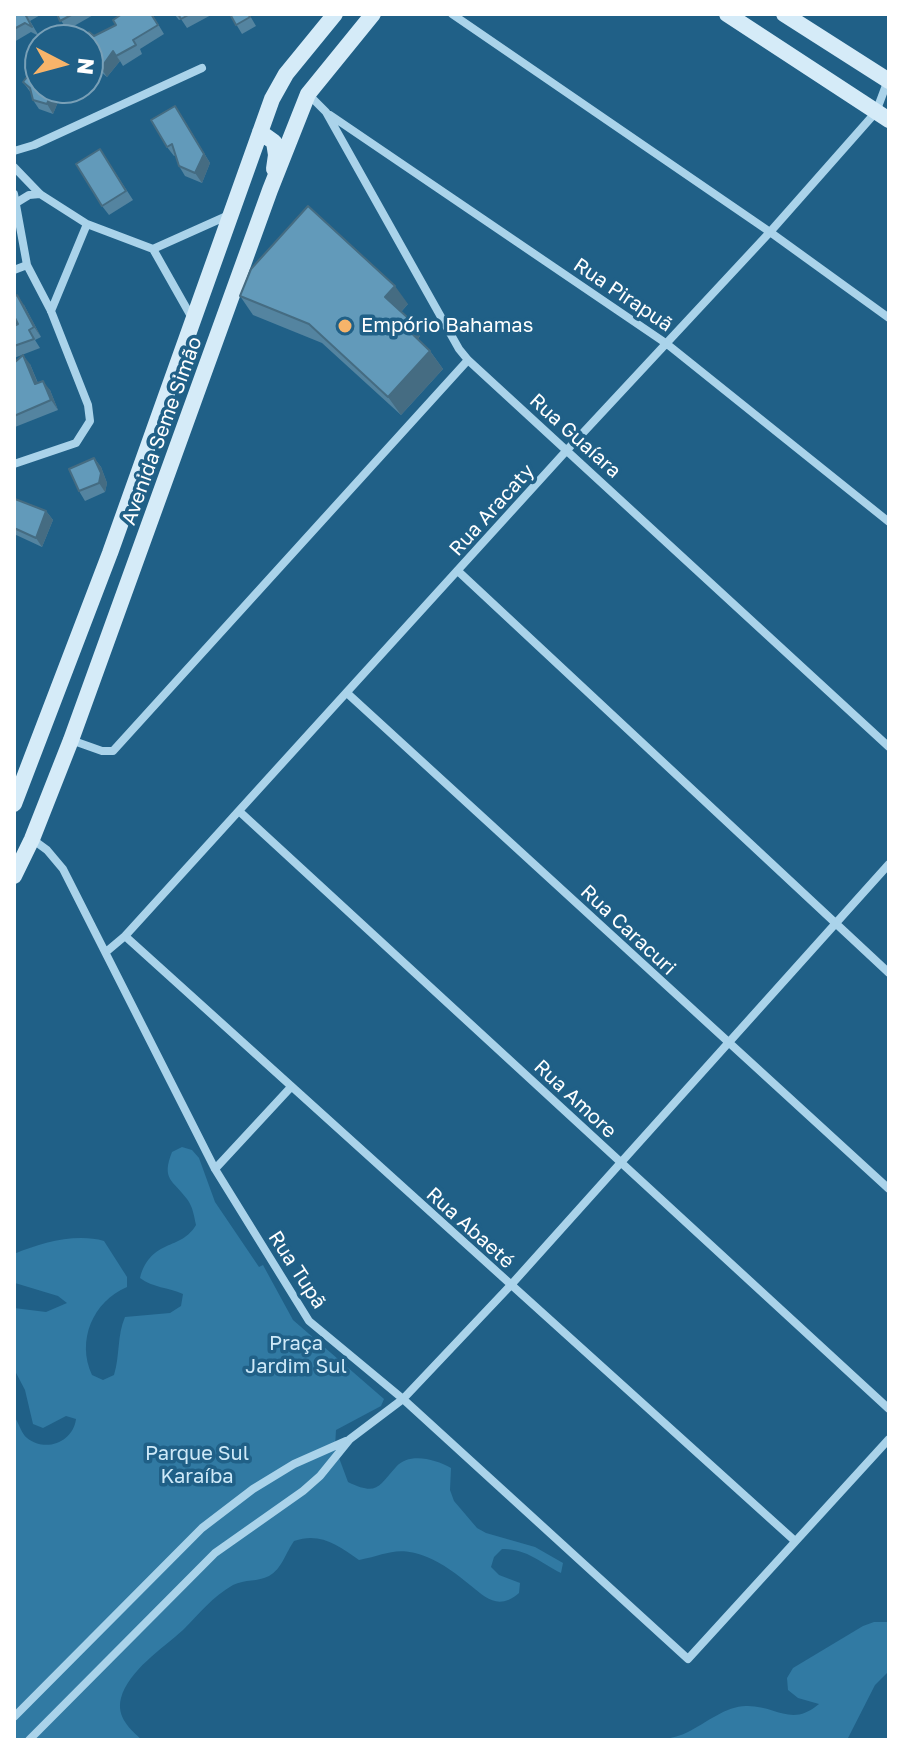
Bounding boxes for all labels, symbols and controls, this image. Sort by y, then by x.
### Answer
north arrow [24,24,104,104]
text: N [72,57,101,76]
street label: Rua Pirapuã [569,253,677,337]
place label: Empório Bahamas [361,314,533,338]
marker: Empório Bahamas [336,317,354,335]
street label: Avenida Seme Simão [117,334,207,528]
street label: Rua Guaíara [524,389,626,483]
street label: Rua Aracaty [444,459,540,561]
street label: Rua Caracuri [575,880,681,980]
street label: Rua Amore [529,1055,621,1143]
street label: Rua Abaeté [421,1182,519,1274]
street label: Rua Tupã [263,1227,331,1313]
park label: Praça Jardim Sul [245,1332,347,1379]
park label: Parque Sul Karaíba [145,1442,249,1489]

